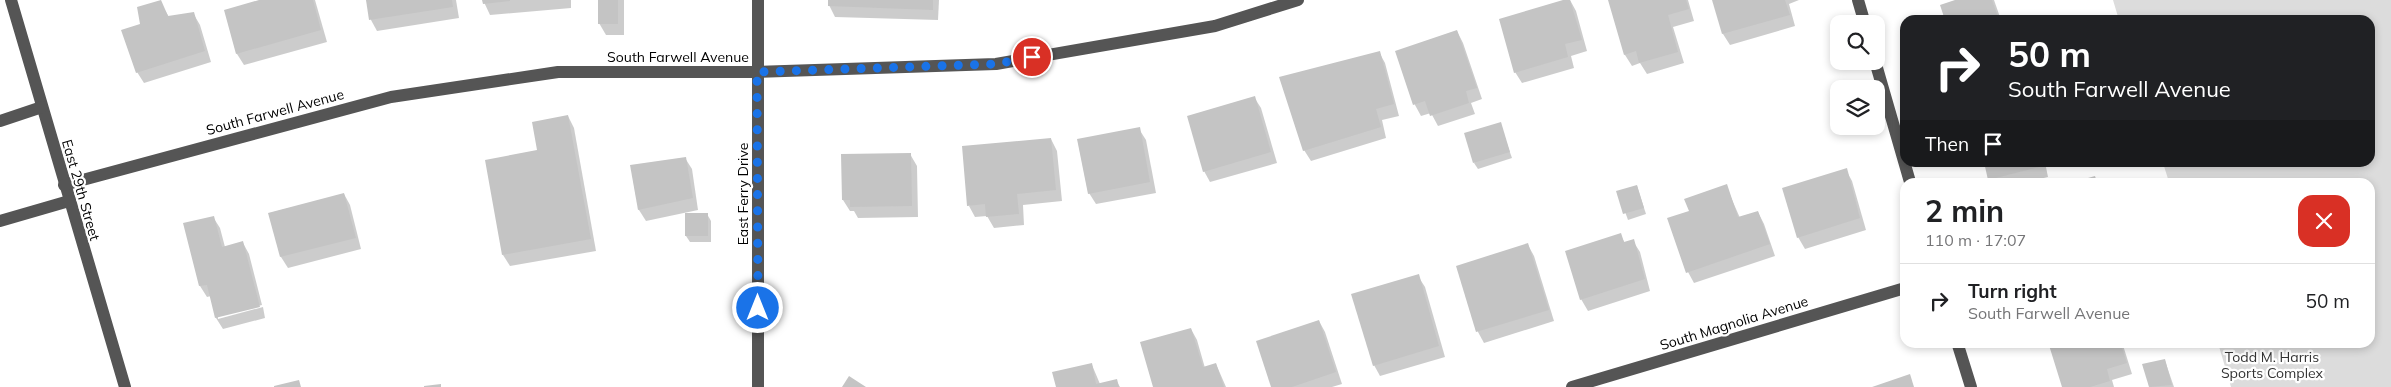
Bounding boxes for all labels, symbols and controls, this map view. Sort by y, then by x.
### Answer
map controls [1830,15,1885,135]
button: search [1830,15,1885,70]
text: 50 m [2008,32,2091,76]
icon: right [1925,35,1990,100]
pin [1011,36,1053,78]
icon: arrive [1018,43,1046,71]
street label: South Farwell Avenue [607,48,749,66]
text: South Farwell Avenue [2008,75,2231,103]
button: layers [1830,80,1885,135]
street label: South Farwell Avenue [204,85,346,139]
icon: arrive [1979,130,2007,158]
text: Then [1925,132,1969,156]
street label: East 29th Street [58,137,104,243]
street label: East Ferry Drive [734,143,752,245]
text: 2 min [1925,192,2004,230]
button: close [2298,195,2350,247]
text: 110 m · 17:07 [1925,230,2026,250]
text: Turn right [1968,279,2057,303]
position arrow [731,281,783,333]
icon: right [1925,287,1953,315]
text: 50 m [2306,289,2350,313]
street label: South Magnolia Avenue [1658,292,1810,354]
text: South Farwell Avenue [1968,303,2130,323]
park label: Todd M. Harris Sports Complex [2221,348,2324,382]

